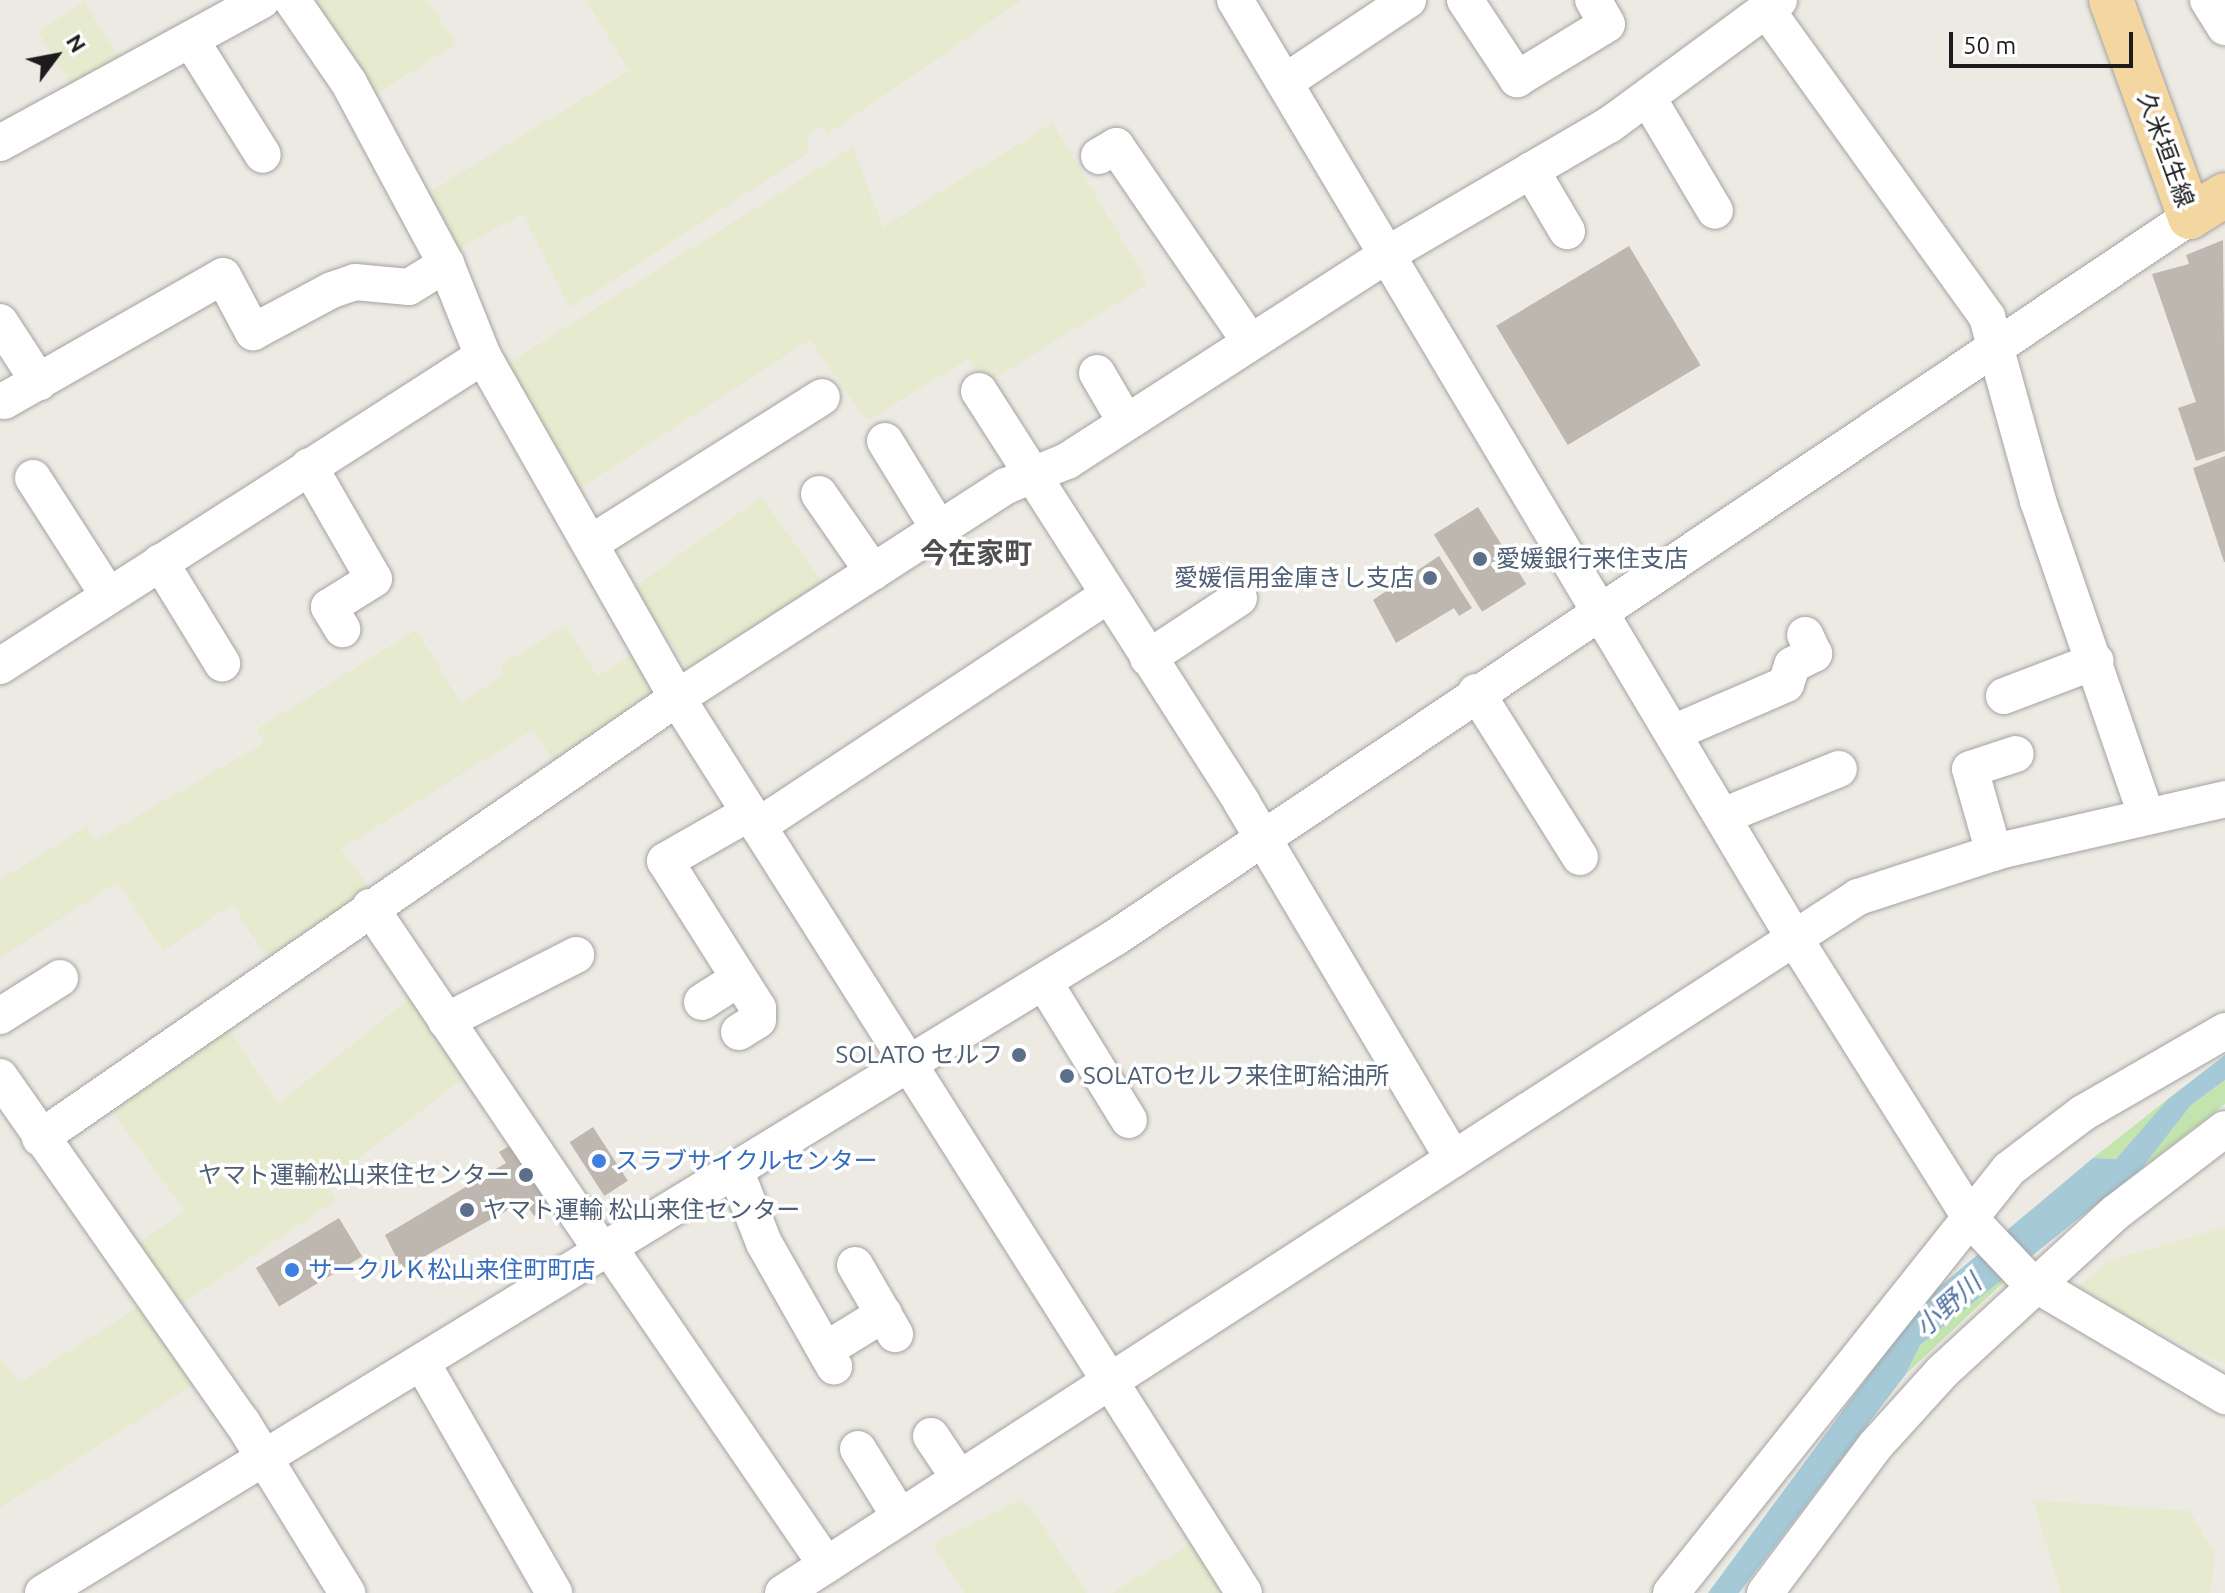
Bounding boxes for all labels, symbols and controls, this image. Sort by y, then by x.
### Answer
north arrow [16,16,96,96]
scale bar [1953,16,2137,66]
text: N [62,29,92,57]
text: 50 m [1963,32,2016,59]
street label: 久米垣生線 [2132,89,2200,211]
district label: 今在家町 [920,536,1032,570]
place label: 愛媛銀行来住支店 [1496,545,1688,573]
marker: 愛媛銀行来住支店 [1471,550,1489,568]
place label: 愛媛信用金庫きし支店 [1174,564,1414,592]
marker: 愛媛信用金庫きし支店 [1421,569,1439,587]
place label: SOLATO セルフ [836,1041,1003,1069]
marker: SOLATO セルフ [1010,1046,1028,1064]
place label: SOLATOセルフ来住町給油所 [1083,1062,1389,1090]
marker: SOLATOセルフ来住町給油所 [1058,1067,1076,1085]
place label: スラブサイクルセンター [615,1147,879,1175]
marker: スラブサイクルセンター [590,1152,608,1170]
place label: ヤマト運輸松山来住センター [198,1161,510,1189]
marker: ヤマト運輸松山来住センター [517,1166,535,1184]
place label: ヤマト運輸 松山来住センター [483,1196,800,1224]
marker: ヤマト運輸 松山来住センター [458,1201,476,1219]
place label: サークルＫ松山来住町町店 [308,1256,596,1284]
marker: サークルＫ松山来住町町店 [283,1261,301,1279]
water label: 小野川 [1909,1267,1987,1343]

